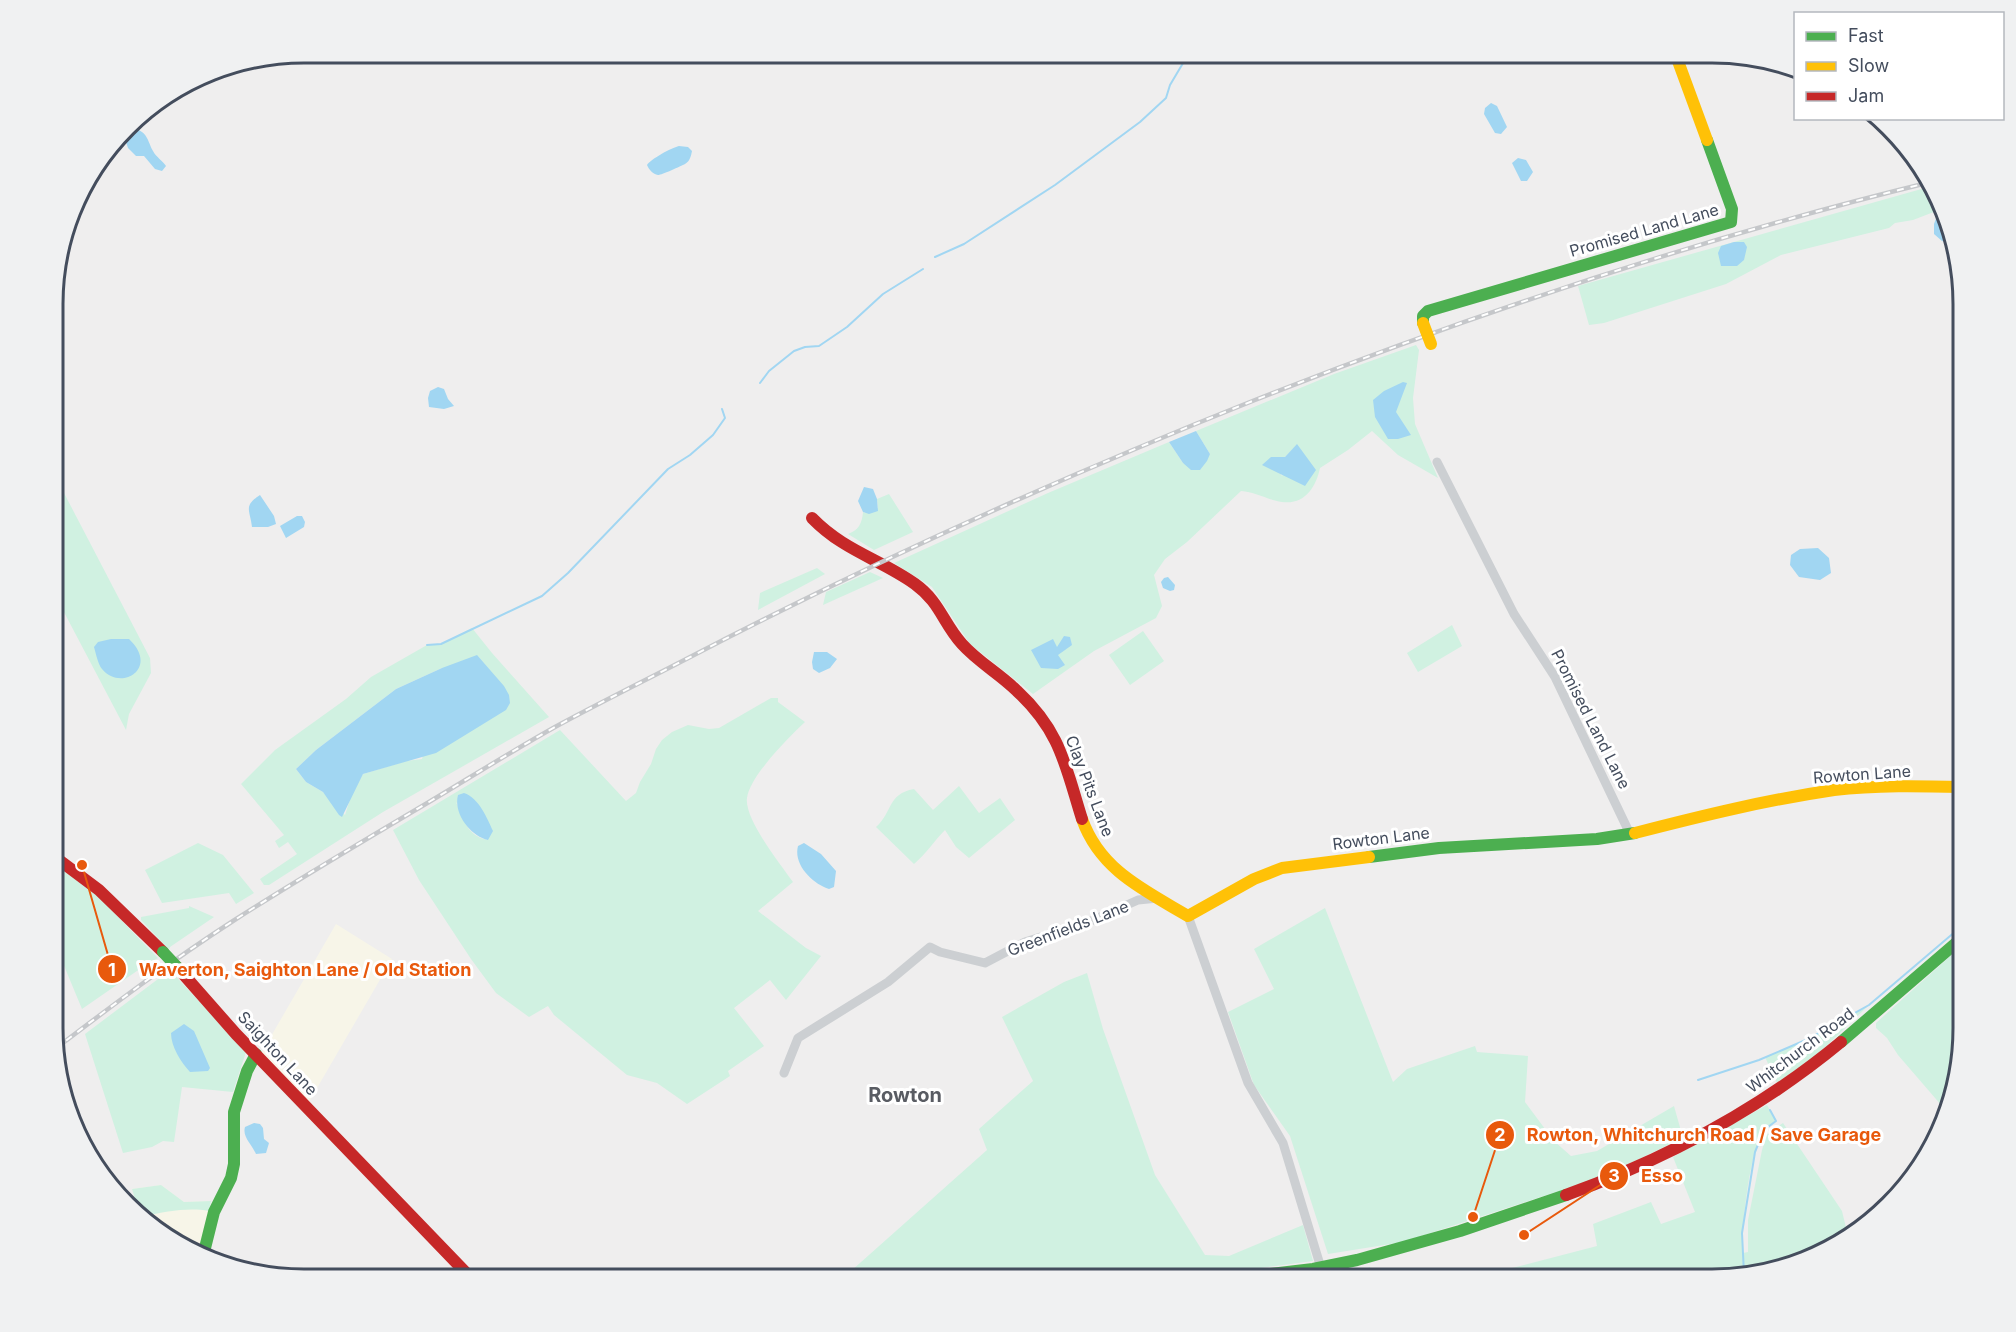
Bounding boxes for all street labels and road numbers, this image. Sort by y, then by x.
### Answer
street label: Promised Land Lane [1567,199,1721,261]
street label: Promised Land Lane [1547,646,1635,792]
street label: Clay Pits Lane [1062,733,1118,839]
street label: Rowton Lane [1812,761,1912,787]
street label: Rowton Lane [1331,822,1431,854]
street label: Greenfields Lane [1004,896,1132,960]
street label: Whitchurch Road [1742,1003,1858,1097]
street label: Saighton Lane [234,1007,322,1099]

